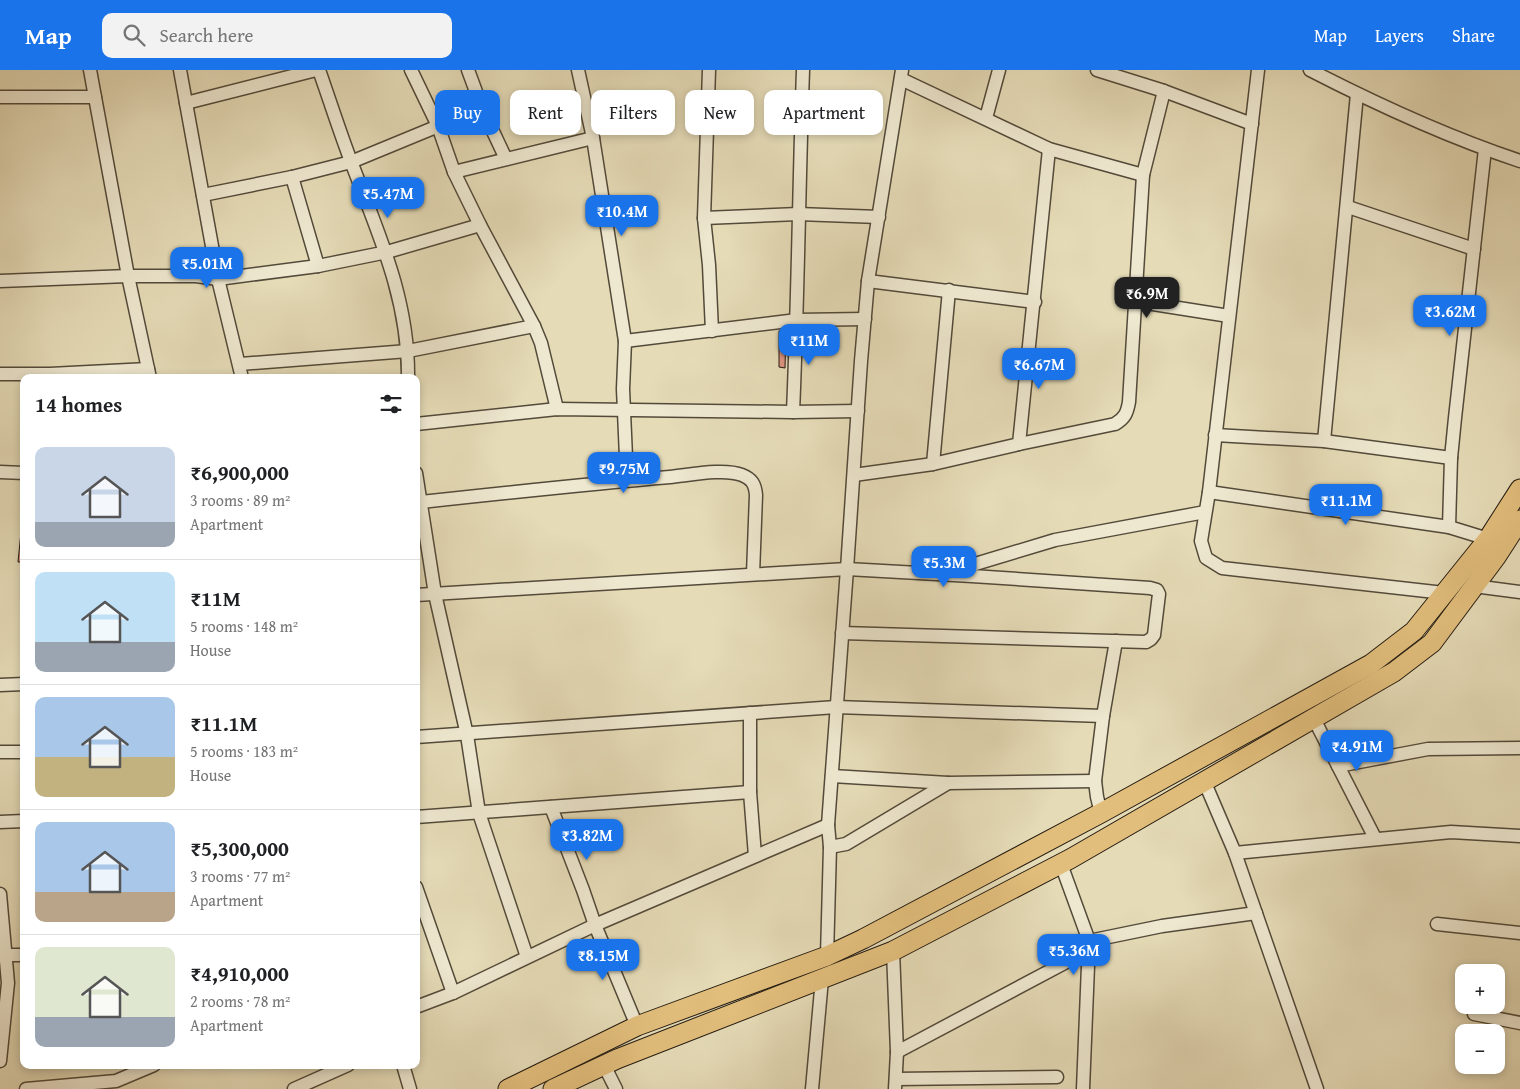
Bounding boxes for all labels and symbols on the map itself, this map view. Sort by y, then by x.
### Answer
pin: ₹5.47M [347,176,429,219]
pin: ₹10.4M [581,194,663,237]
pin: ₹5.01M [166,246,248,289]
pin: ₹6.9M [1112,276,1182,319]
pin: ₹3.62M [1409,294,1491,337]
pin: ₹11M [779,324,839,366]
pin: ₹6.67M [998,348,1080,390]
pin: ₹9.75M [583,452,665,494]
pin: ₹11.1M [1305,484,1387,526]
pin: ₹5.3M [909,546,979,588]
pin: ₹4.91M [1316,730,1398,772]
pin: ₹3.82M [546,818,628,861]
pin: ₹5.36M [1033,934,1115,976]
pin: ₹8.15M [562,938,644,981]

